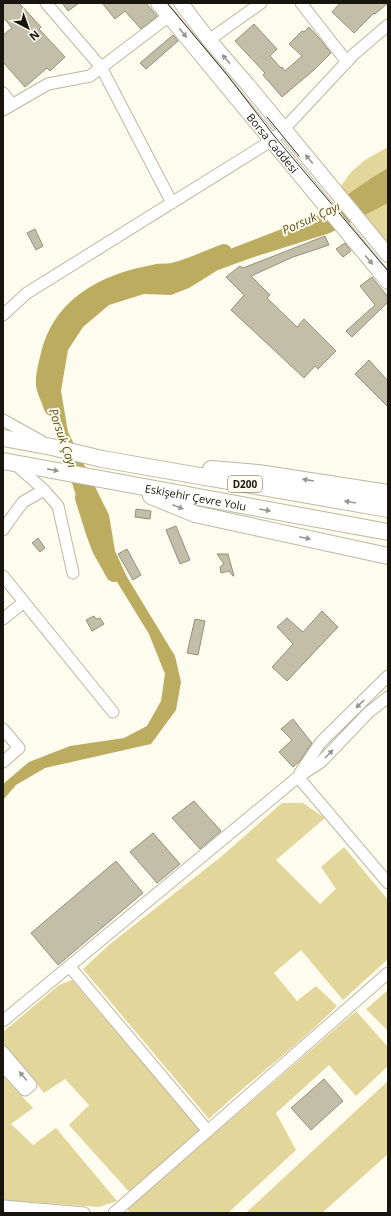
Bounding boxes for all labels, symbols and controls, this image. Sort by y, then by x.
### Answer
north arrow [8,8,48,48]
text: N [27,27,43,45]
one-way arrow [178,28,187,39]
one-way arrow [221,53,230,64]
street label: Borsa Caddesi [244,110,302,176]
one-way arrow [304,153,313,164]
water label: Porsuk Çayı [279,198,343,238]
one-way arrow [365,254,374,265]
water label: Porsuk Çayı [45,406,81,470]
one-way arrow [47,468,59,474]
road number: D200 [228,476,262,492]
one-way arrow [302,477,314,483]
street label: Eskişehir Çevre Yolu [144,480,248,513]
one-way arrow [343,499,356,505]
one-way arrow [173,505,185,511]
one-way arrow [258,507,271,513]
one-way arrow [298,535,311,541]
one-way arrow [355,699,365,708]
one-way arrow [324,749,334,759]
one-way arrow [19,1070,28,1081]

